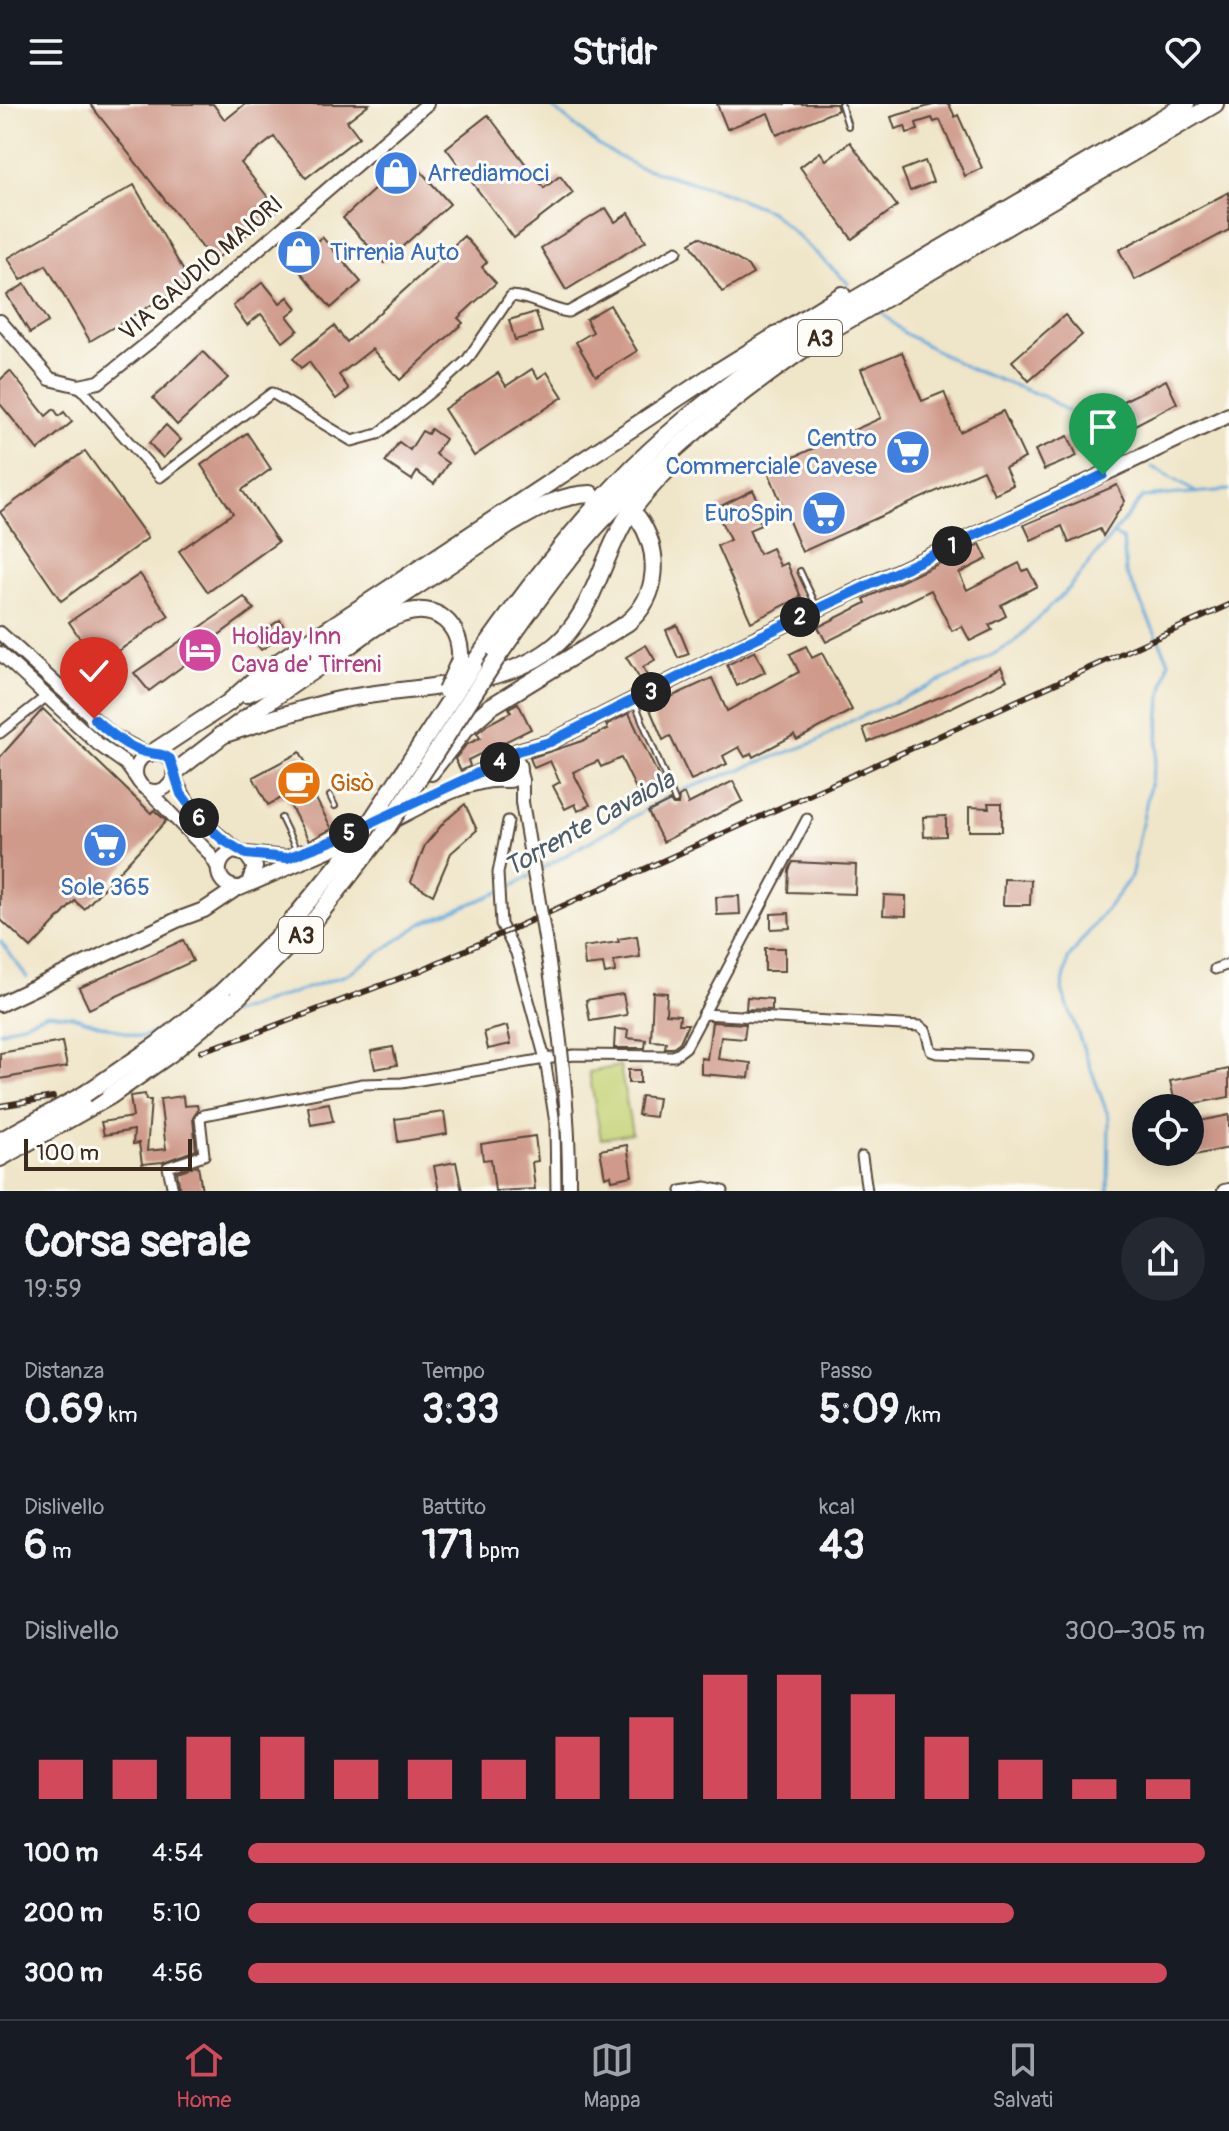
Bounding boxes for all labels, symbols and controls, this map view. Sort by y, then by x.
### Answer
icon: menu [24,30,68,74]
text: Stridr [572,30,657,75]
icon: heart [1161,30,1205,74]
shop icon: Arrediamoci [372,149,420,197]
place label: Arrediamoci [427,159,549,188]
street label: VIA GAUDIO MAIORI [114,189,289,347]
shop icon: Tirrenia Auto [275,228,323,276]
place label: Tirrenia Auto [330,238,459,267]
road number: A3 [798,320,842,356]
pin [1069,393,1137,475]
icon: arrive [1081,405,1125,449]
place label: Centro Commerciale Cavese [665,424,877,481]
supermarket icon: Centro Commerciale Cavese [884,428,932,476]
supermarket icon: EuroSpin [800,489,848,537]
place label: EuroSpin [705,499,793,528]
pin: 1 [932,526,972,566]
text: 1 [948,532,956,560]
pin: 2 [780,597,820,637]
text: 2 [794,603,806,631]
place label: Holiday Inn Cava de' Tirreni [231,622,381,679]
hotel icon: Holiday Inn Cava de' Tirreni [176,626,224,674]
pin [60,637,128,719]
icon: check [72,649,116,693]
pin: 3 [631,672,671,712]
text: 3 [645,678,657,706]
pin: 4 [480,742,520,782]
text: 4 [494,748,506,776]
cafe icon: Gisò [275,759,323,807]
water label: Torrente Cavaiola [499,763,682,884]
place label: Gisò [330,769,374,798]
pin: 6 [179,798,219,838]
text: 6 [193,804,205,832]
pin: 5 [329,813,369,853]
text: 5 [343,819,355,847]
supermarket icon: Sole 365 [81,821,129,869]
place label: Sole 365 [60,873,150,902]
road number: A3 [279,917,323,953]
map controls [1132,1094,1204,1166]
button: locate [1132,1094,1204,1166]
scale bar [24,1135,192,1171]
text: 100 m [36,1139,99,1167]
text: Corsa serale [24,1215,250,1270]
button: share [1121,1217,1205,1301]
text: 19:59 [24,1273,82,1305]
text: Distanza [24,1357,104,1385]
text: Tempo [422,1357,485,1385]
text: Passo [819,1357,872,1385]
text: 0.69 [24,1385,104,1434]
text: 3:33 [422,1385,499,1434]
text: 5:09 [819,1385,900,1434]
text: km [104,1401,137,1429]
text: /km [900,1401,941,1429]
text: Dislivello [24,1493,104,1521]
text: Battito [422,1493,486,1521]
text: kcal [819,1493,855,1521]
text: 6 [24,1521,47,1570]
text: 171 [422,1521,474,1570]
text: 43 [819,1521,865,1570]
text: m [47,1537,72,1565]
text: bpm [474,1537,520,1565]
text: Dislivello [24,1615,119,1647]
text: 300–305 m [1065,1615,1205,1647]
text: 100 m [24,1837,98,1869]
text: 4:54 [152,1837,203,1869]
text: 200 m [24,1897,103,1929]
text: 5:10 [152,1897,201,1929]
text: 300 m [24,1957,103,1989]
text: 4:56 [152,1957,203,1989]
tab: Home [176,2038,231,2114]
tab: Mappa [583,2038,641,2114]
tab: Salvati [992,2038,1053,2114]

